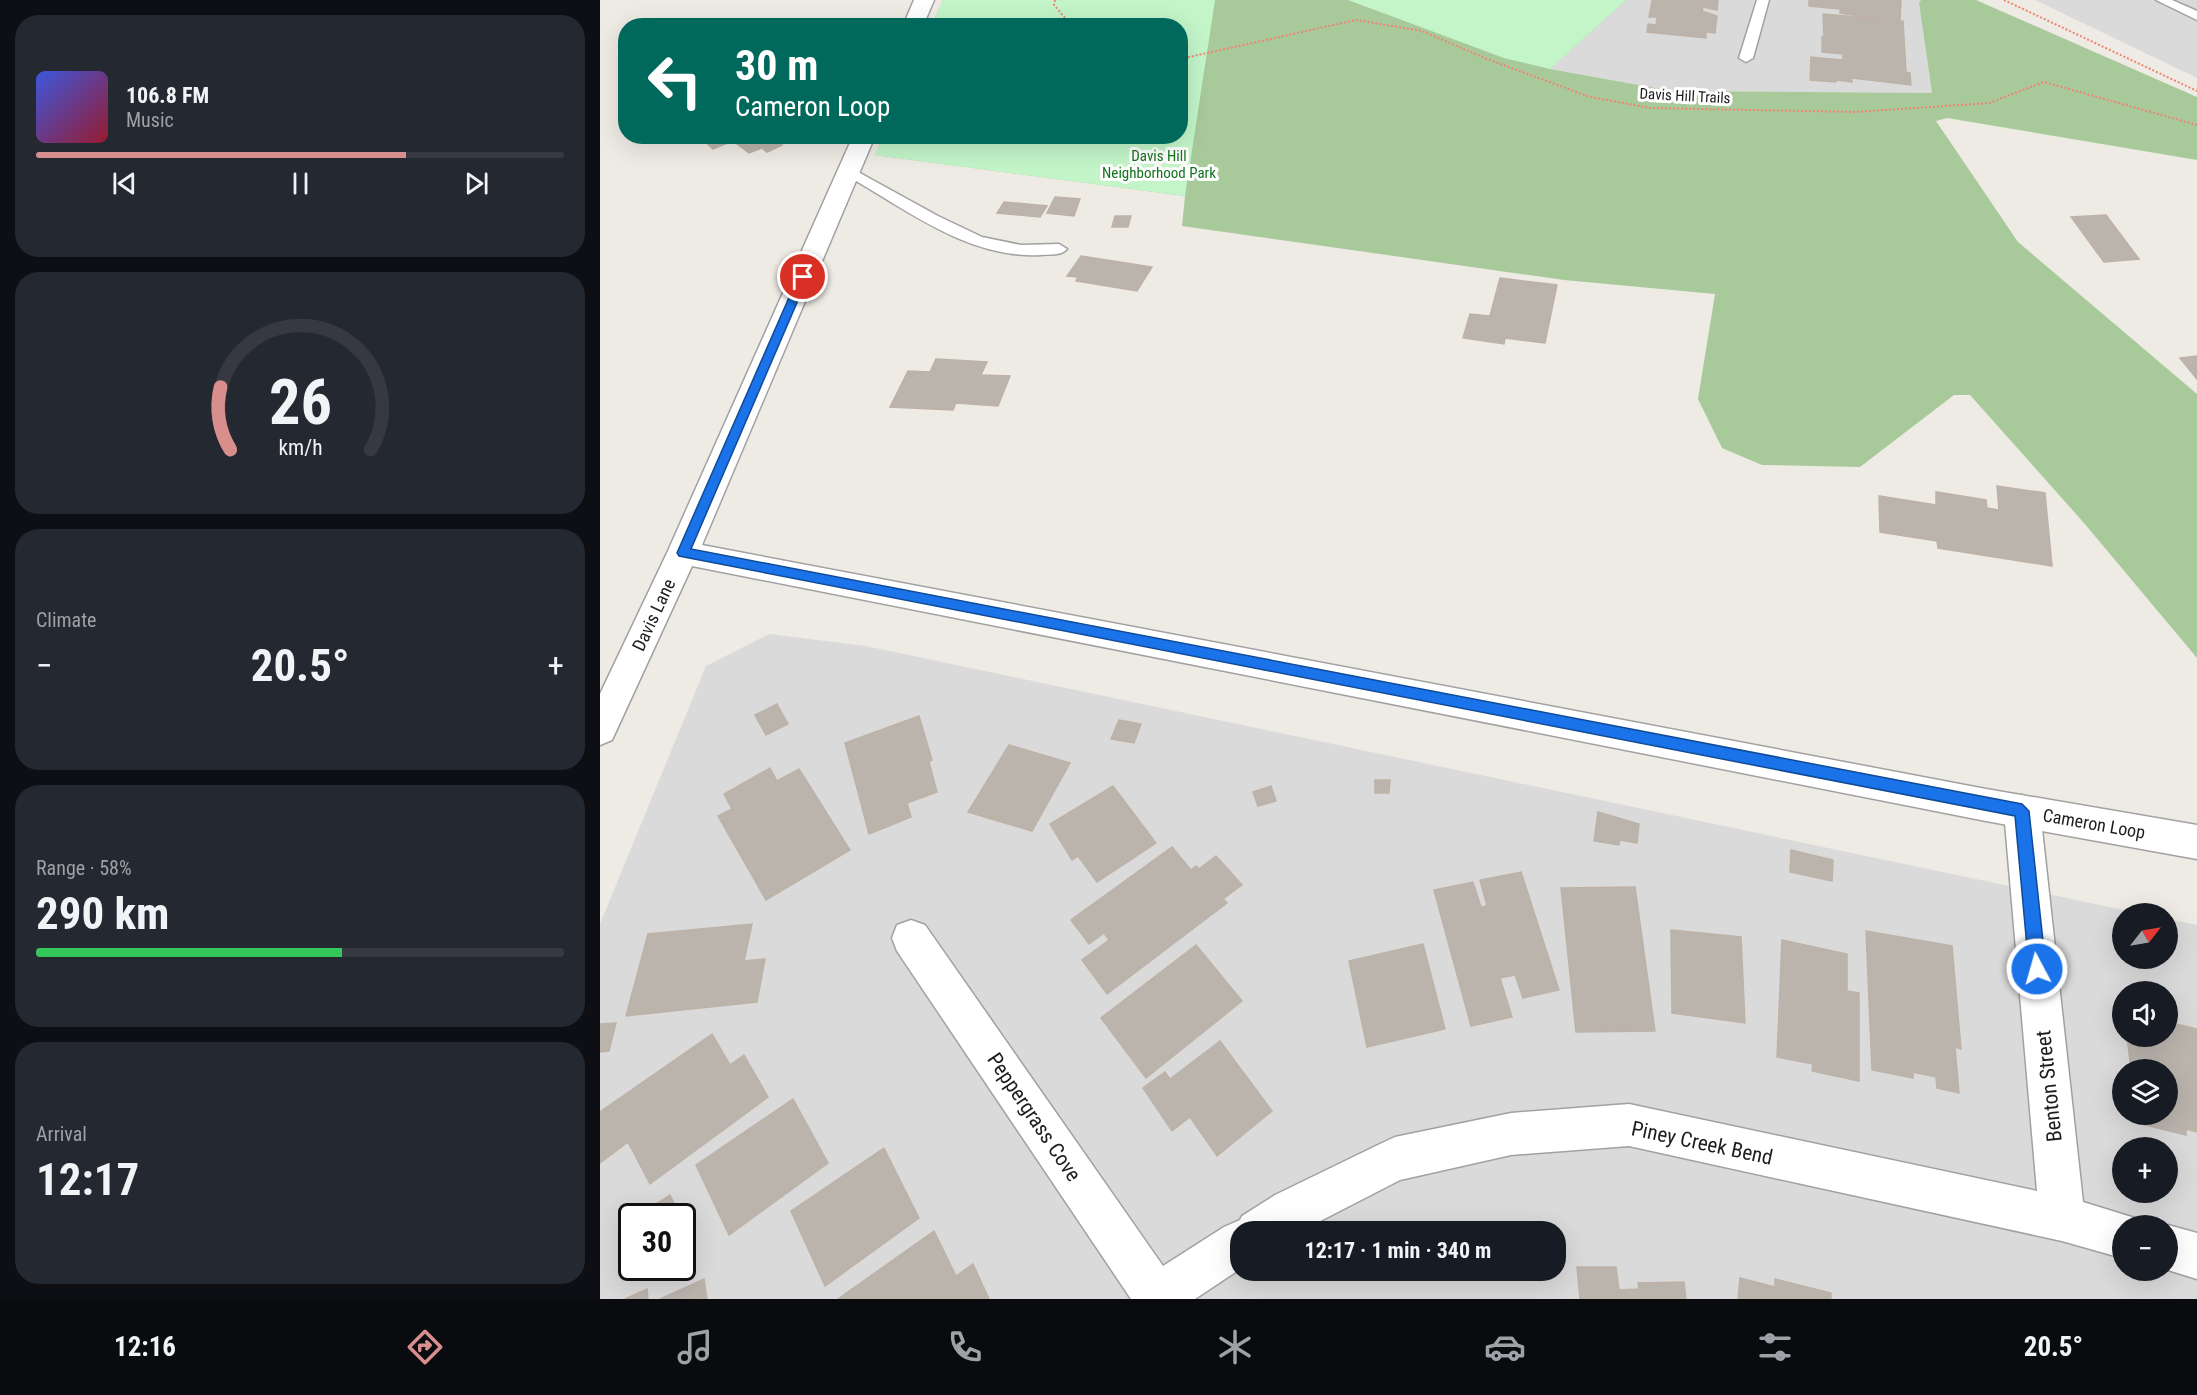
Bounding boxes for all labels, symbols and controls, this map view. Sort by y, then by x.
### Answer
text: 30 m [735,41,818,90]
icon: left [636,42,714,120]
text: 106.8 FM [126,83,209,108]
street label: Davis Hill Trails [1639,85,1731,107]
text: Cameron Loop [735,91,890,123]
text: Music [126,108,174,132]
park label: Davis Hill Neighborhood Park [1102,147,1216,182]
icon: previous [108,167,141,200]
icon: pause [284,167,317,200]
icon: next [460,167,493,200]
pin [777,251,828,302]
icon: arrive [786,260,819,293]
text: 26 [268,366,332,439]
text: km/h [278,435,322,460]
street label: Davis Lane [628,575,679,654]
text: Climate [36,608,96,632]
text: 20.5° [251,639,349,692]
text: − [36,646,53,685]
text: + [548,646,564,685]
street label: Cameron Loop [2041,804,2147,843]
text: Range · 58% [36,856,132,880]
text: 290 km [36,887,169,940]
north arrow [2112,903,2178,969]
map controls [2112,903,2178,1281]
position arrow [2005,937,2069,1001]
button: sound [2112,981,2178,1047]
street label: Benton Street [2031,1029,2067,1143]
street label: Peppergrass Cove [982,1048,1086,1186]
button: layers [2112,1059,2178,1125]
street label: Piney Creek Bend [1629,1116,1775,1170]
text: Arrival [36,1122,87,1146]
button: + [2112,1137,2178,1203]
text: 12:17 [36,1153,139,1206]
speed limit sign: 30 [618,1203,696,1281]
button: − [2112,1215,2178,1281]
text: 12:17 · 1 min · 340 m [1305,1238,1491,1263]
icon: directions [404,1326,446,1368]
icon: music [674,1326,716,1368]
icon: phone [944,1326,986,1368]
icon: climate [1214,1326,1256,1368]
icon: car [1484,1326,1526,1368]
icon: filters [1754,1326,1796,1368]
text: 12:16 [114,1331,176,1363]
text: 20.5° [2024,1331,2083,1363]

